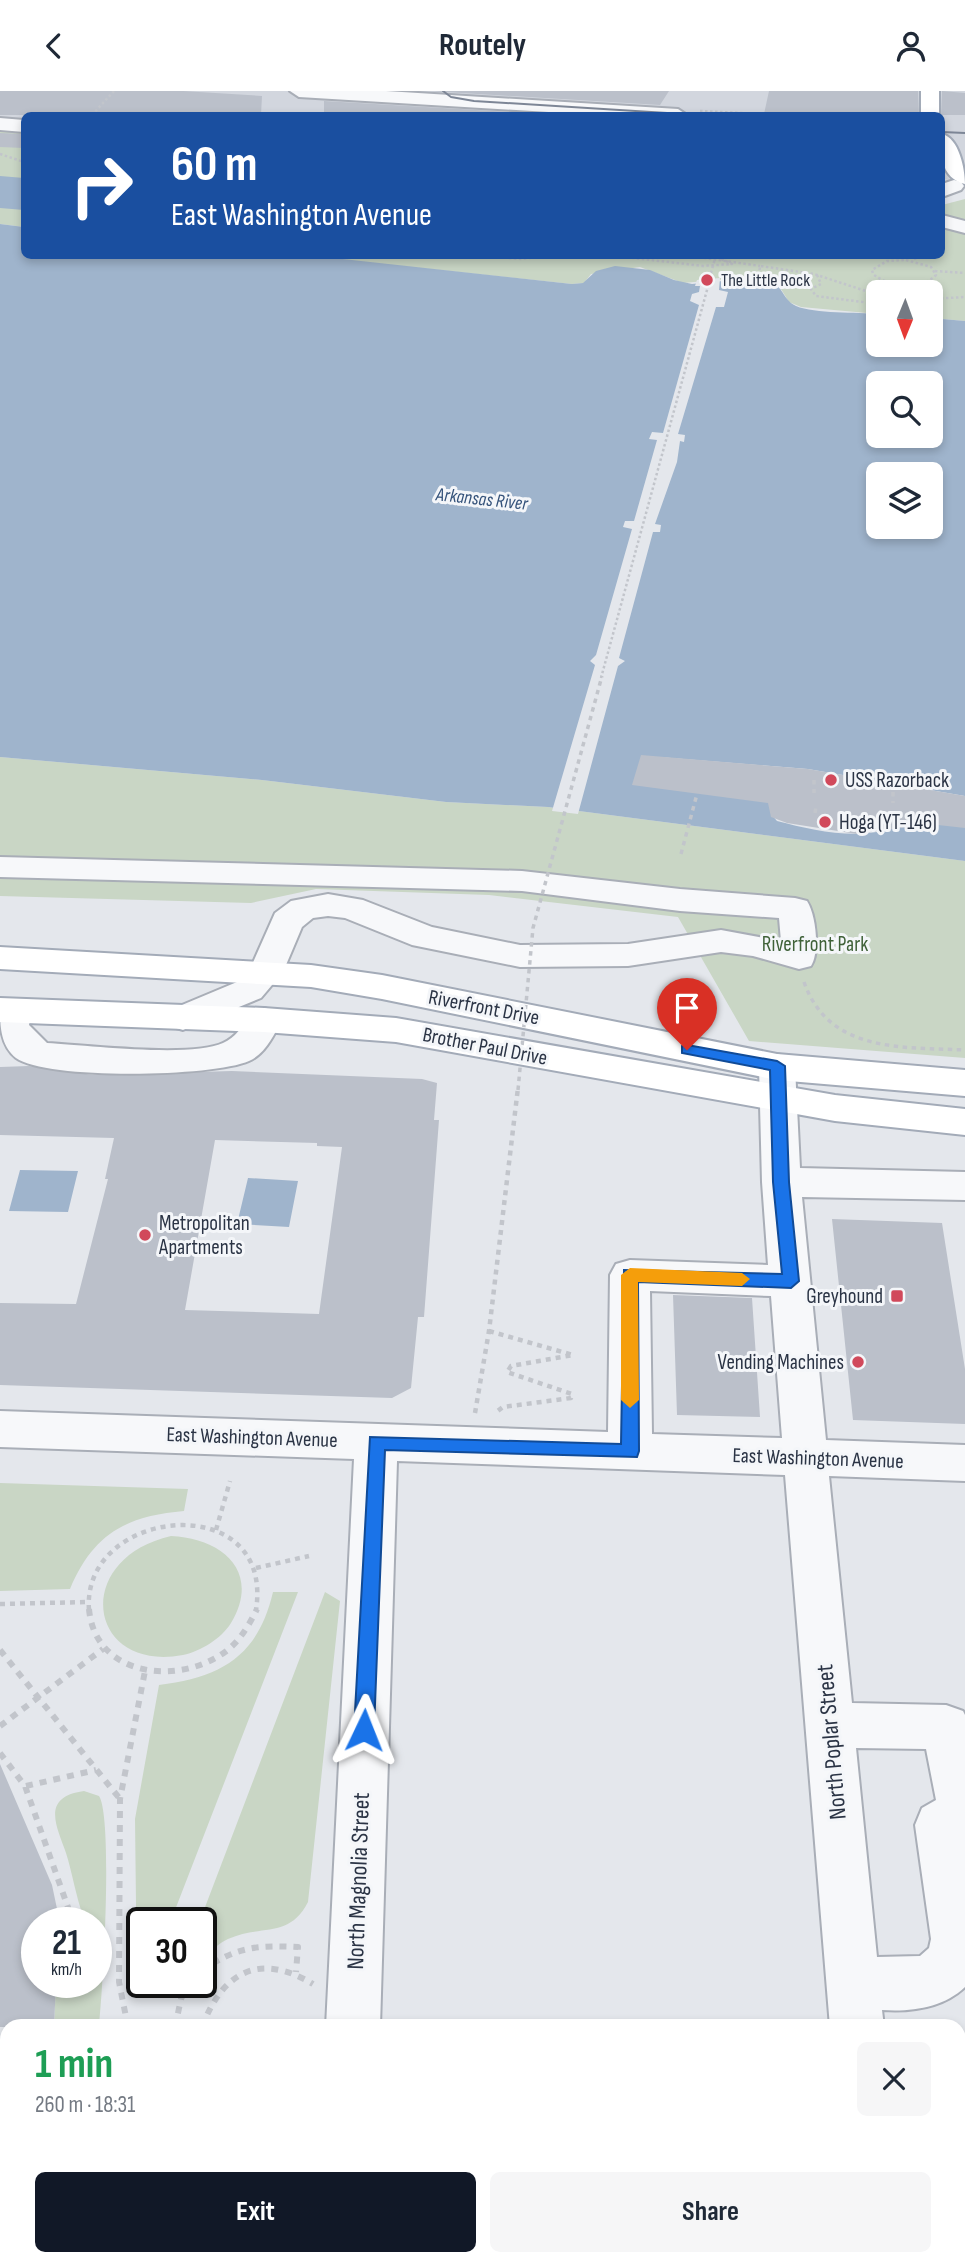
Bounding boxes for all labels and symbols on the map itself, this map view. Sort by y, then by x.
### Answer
place label: The Little Rock [721,270,810,291]
marker: The Little Rock [699,272,715,288]
north arrow [866,280,943,357]
water label: Arkansas River [434,483,529,516]
place label: USS Razorback [845,768,949,793]
marker: USS Razorback [823,772,839,788]
place label: Hoga (YT-146) [839,810,937,835]
marker: Hoga (YT-146) [817,814,833,830]
park label: Riverfront Park [762,932,868,957]
pin [657,978,717,1050]
street label: Riverfront Drive [426,985,541,1030]
street label: Brother Paul Drive [421,1022,549,1071]
place label: Metropolitan Apartments [158,1211,250,1260]
marker: Metropolitan Apartments [137,1227,153,1243]
place label: Greyhound [806,1284,883,1309]
marker: Greyhound [889,1288,905,1304]
place label: Vending Machines [718,1350,844,1375]
marker: Vending Machines [850,1354,866,1370]
street label: East Washington Avenue [166,1422,338,1453]
street label: East Washington Avenue [732,1443,904,1474]
street label: North Poplar Street [810,1663,853,1821]
position arrow [327,1693,401,1767]
street label: North Magnolia Street [341,1792,376,1970]
speed limit sign: 30 [126,1907,217,1998]

